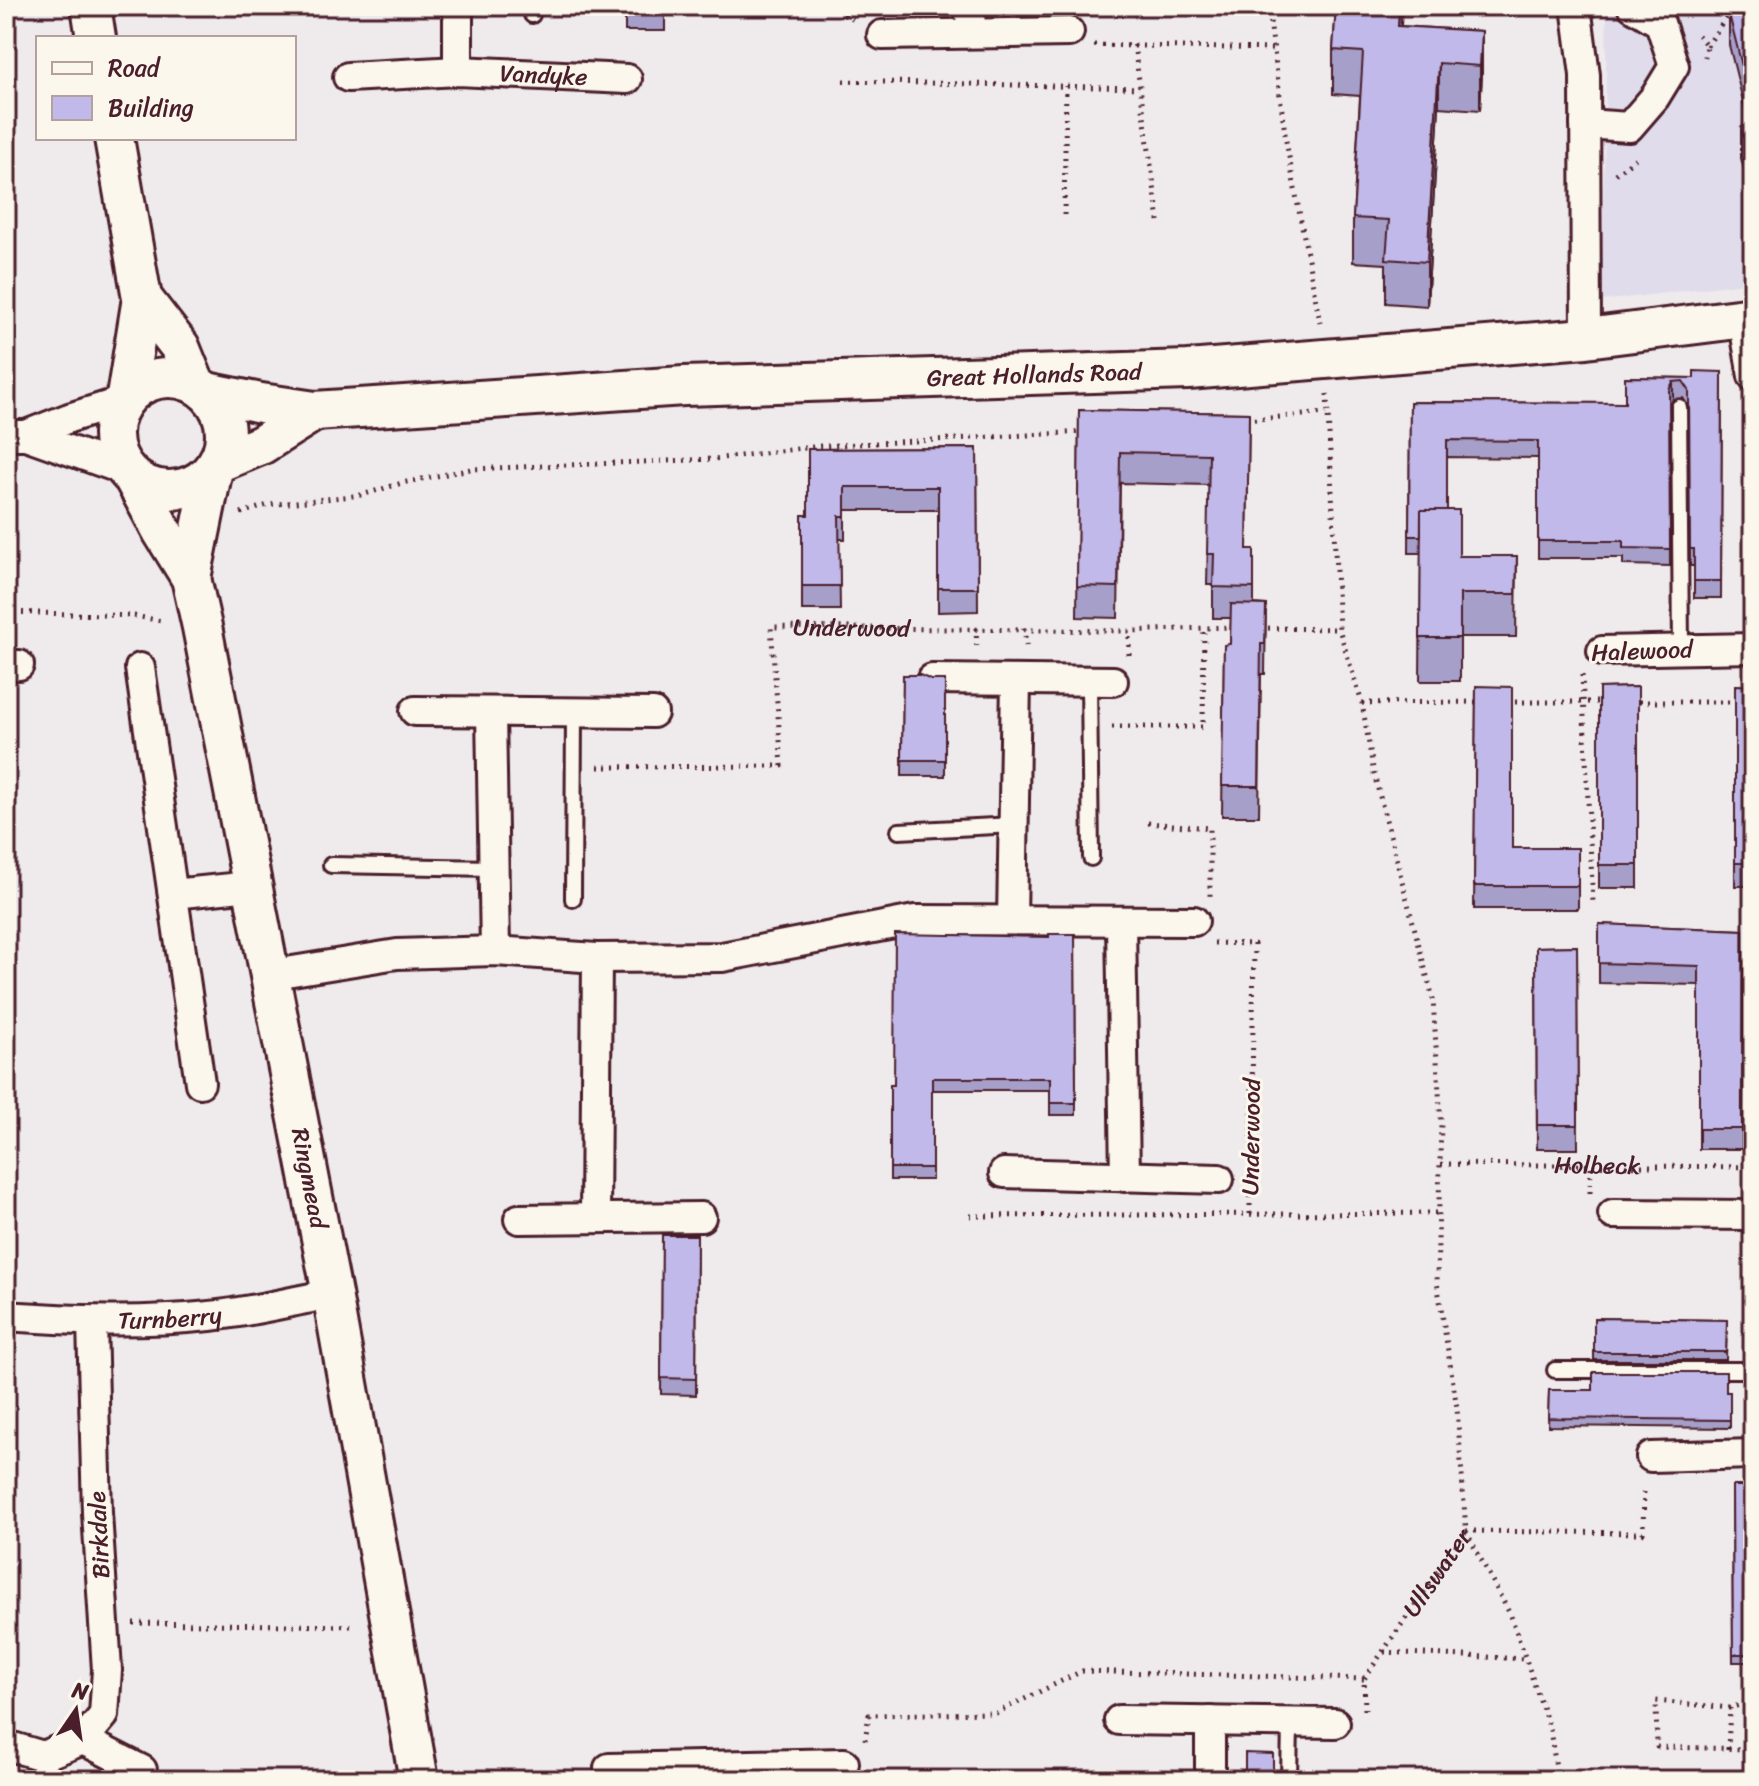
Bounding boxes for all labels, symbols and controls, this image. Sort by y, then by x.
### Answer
legend [36,36,296,140]
text: Road [108,47,162,89]
street label: Vandyke [499,52,588,98]
text: Building [108,87,194,129]
street label: Great Hollands Road [926,350,1144,399]
street label: Underwood [793,606,912,650]
street label: Halewood [1591,628,1695,674]
street label: Underwood [1229,1077,1273,1196]
street label: Ringmead [279,1124,340,1234]
street label: Holbeck [1554,1144,1640,1187]
street label: Turnberry [118,1294,225,1342]
street label: Birkdale [76,1490,122,1580]
street label: Ullswater [1391,1518,1484,1626]
north arrow [36,1670,116,1750]
text: N [68,1670,93,1712]

